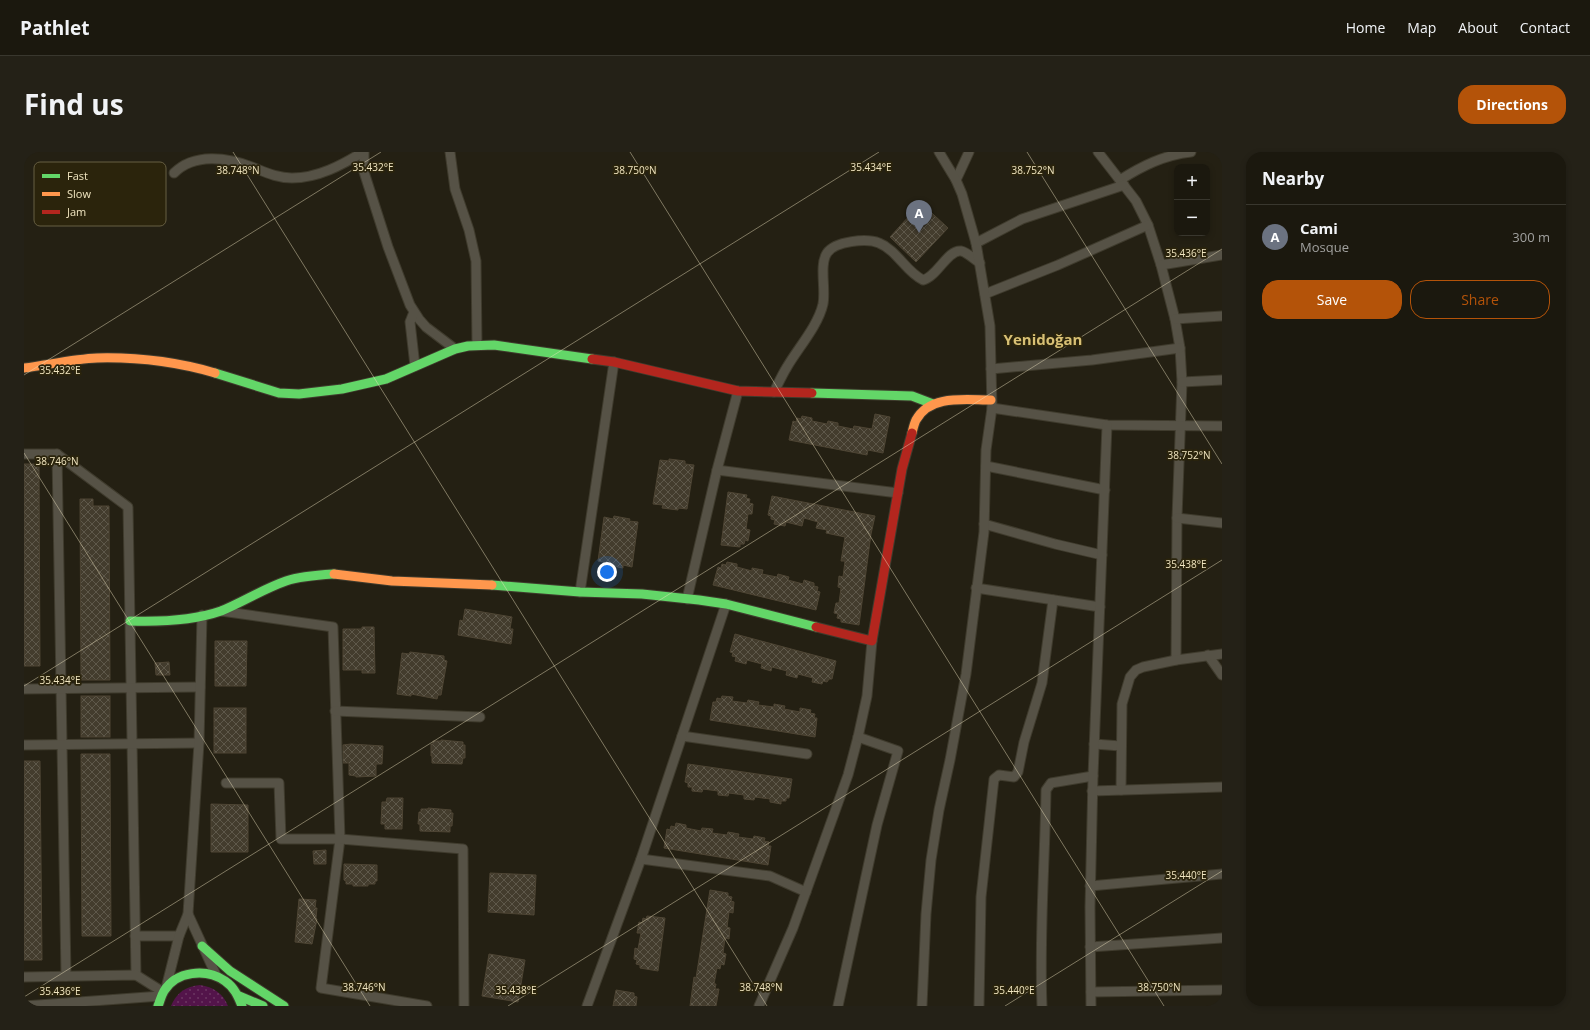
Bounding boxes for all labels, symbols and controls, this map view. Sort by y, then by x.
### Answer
text: Pathlet [20,15,89,41]
text: Home [1346,18,1385,37]
text: Map [1407,18,1436,37]
text: About [1458,18,1498,37]
text: Contact [1520,18,1570,37]
text: Find us [24,85,124,123]
button: Directions [1458,85,1566,124]
text: 35.432°E [352,160,394,174]
text: 35.434°E [850,160,892,174]
legend [34,162,166,226]
text: 38.748°N [216,163,260,177]
text: 38.750°N [613,163,657,177]
text: 38.752°N [1011,163,1055,177]
map controls [1174,164,1210,236]
button: + [1174,164,1210,200]
text: Nearby [1262,167,1324,190]
text: Fast [67,168,88,183]
text: Slow [67,186,91,201]
pin: A [906,200,932,233]
button: − [1174,200,1210,236]
text: Jam [66,204,86,219]
text: Cami [1300,218,1338,238]
text: A [1271,228,1279,246]
text: 300 m [1512,228,1550,246]
text: Mosque [1300,238,1349,256]
text: 35.436°E [1165,246,1207,260]
button: Save [1262,280,1402,319]
button: Share [1410,280,1550,319]
district label: Yenidoğan [1004,329,1082,349]
text: 35.432°E [39,363,81,377]
text: 38.752°N [1167,448,1211,462]
text: 38.746°N [35,454,79,468]
text: 35.438°E [1165,557,1207,571]
your location [597,562,617,582]
text: 35.434°E [39,673,81,687]
text: 35.440°E [1165,868,1207,882]
text: 38.746°N [342,980,386,994]
text: 38.748°N [739,980,783,994]
text: 38.750°N [1137,980,1181,994]
text: 35.438°E [495,983,537,997]
text: 35.440°E [993,983,1035,997]
text: 35.436°E [39,984,81,998]

